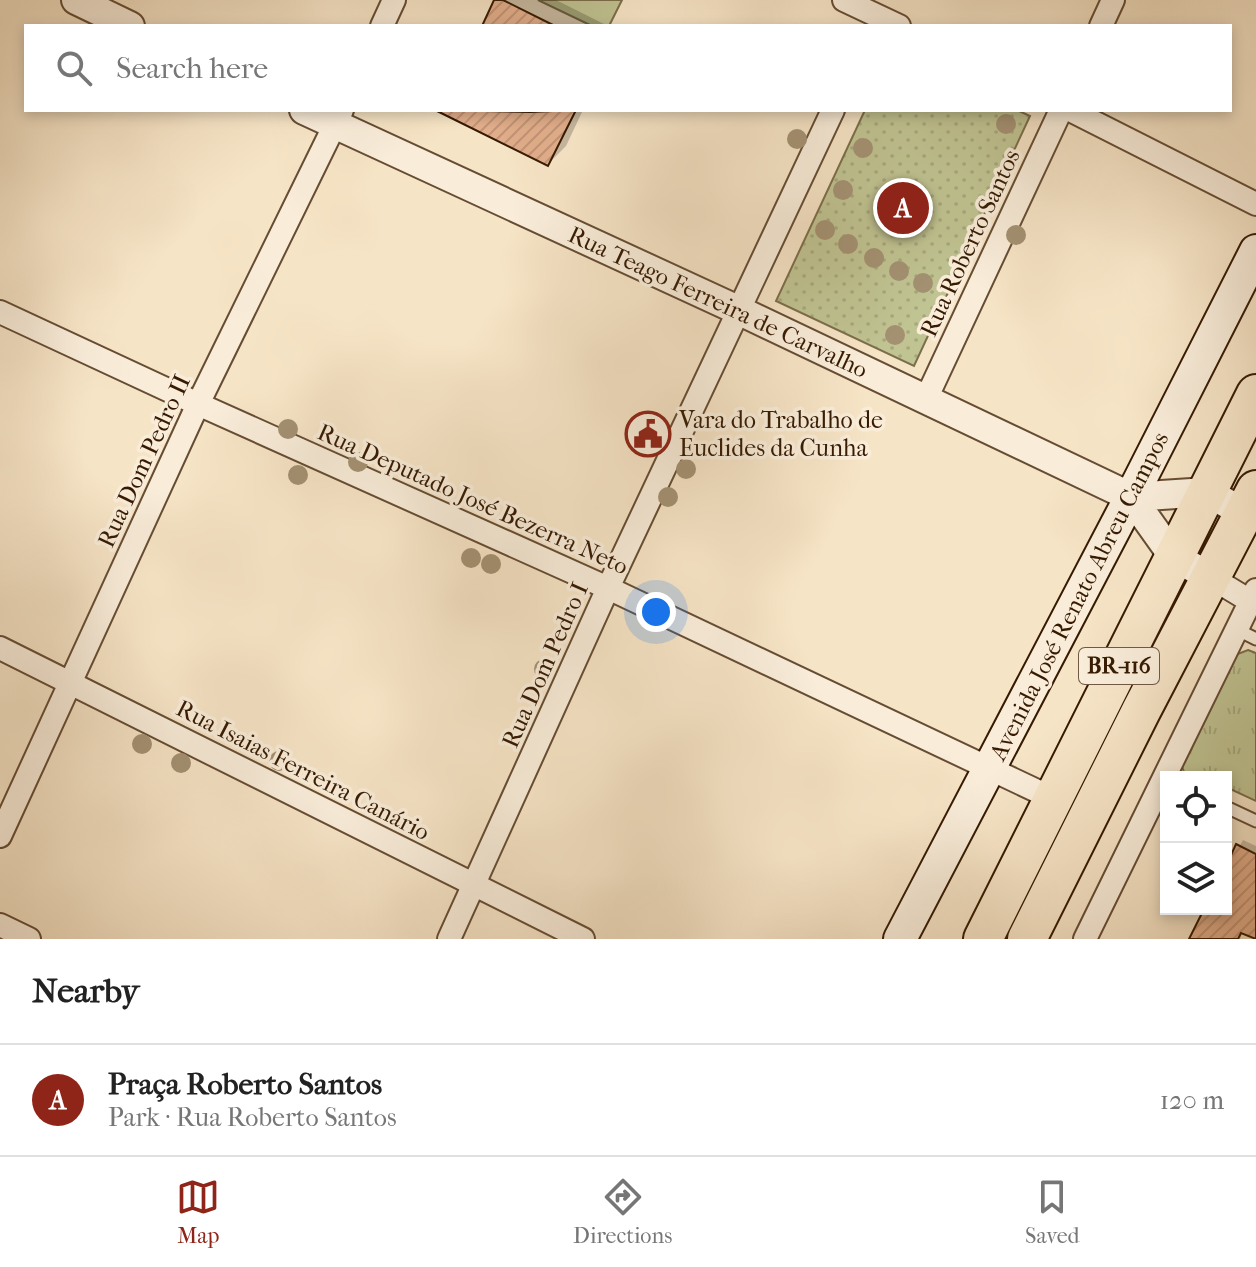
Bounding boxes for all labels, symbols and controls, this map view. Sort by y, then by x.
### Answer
search box [24,24,1232,112]
icon: search [52,46,96,90]
text: Search here [116,51,268,86]
street label: Rua Roberto Santos [914,145,1026,341]
pin: A [877,178,929,238]
street label: Rua Teago Ferreira de Carvalho [564,220,872,384]
street label: Rua Dom Pedro II [92,370,196,552]
place label: Vara do Trabalho de Euclides da Cunha [678,406,883,462]
public building icon: Vara do Trabalho de Euclides da Cunha [624,410,672,458]
street label: Rua Deputado José Bezerra Neto [313,418,633,580]
street label: Avenida José Renato Abreu Campos [983,427,1174,766]
street label: Rua Dom Pedro I [496,578,594,752]
your location [636,592,676,632]
road number: BR-116 [1079,648,1159,684]
street label: Rua Isaias Ferreira Canário [172,694,434,846]
map controls [1160,771,1232,915]
button: locate [1160,771,1232,843]
button: layers [1160,843,1232,915]
text: Nearby [32,971,139,1011]
text: Praça Roberto Santos [108,1067,382,1102]
text: A [50,1085,66,1116]
text: 120 m [1160,1085,1224,1116]
text: Park · Rua Roberto Santos [108,1102,397,1133]
tab: Map [176,1175,220,1249]
tab: Directions [573,1175,672,1249]
tab: Saved [1025,1175,1080,1249]

